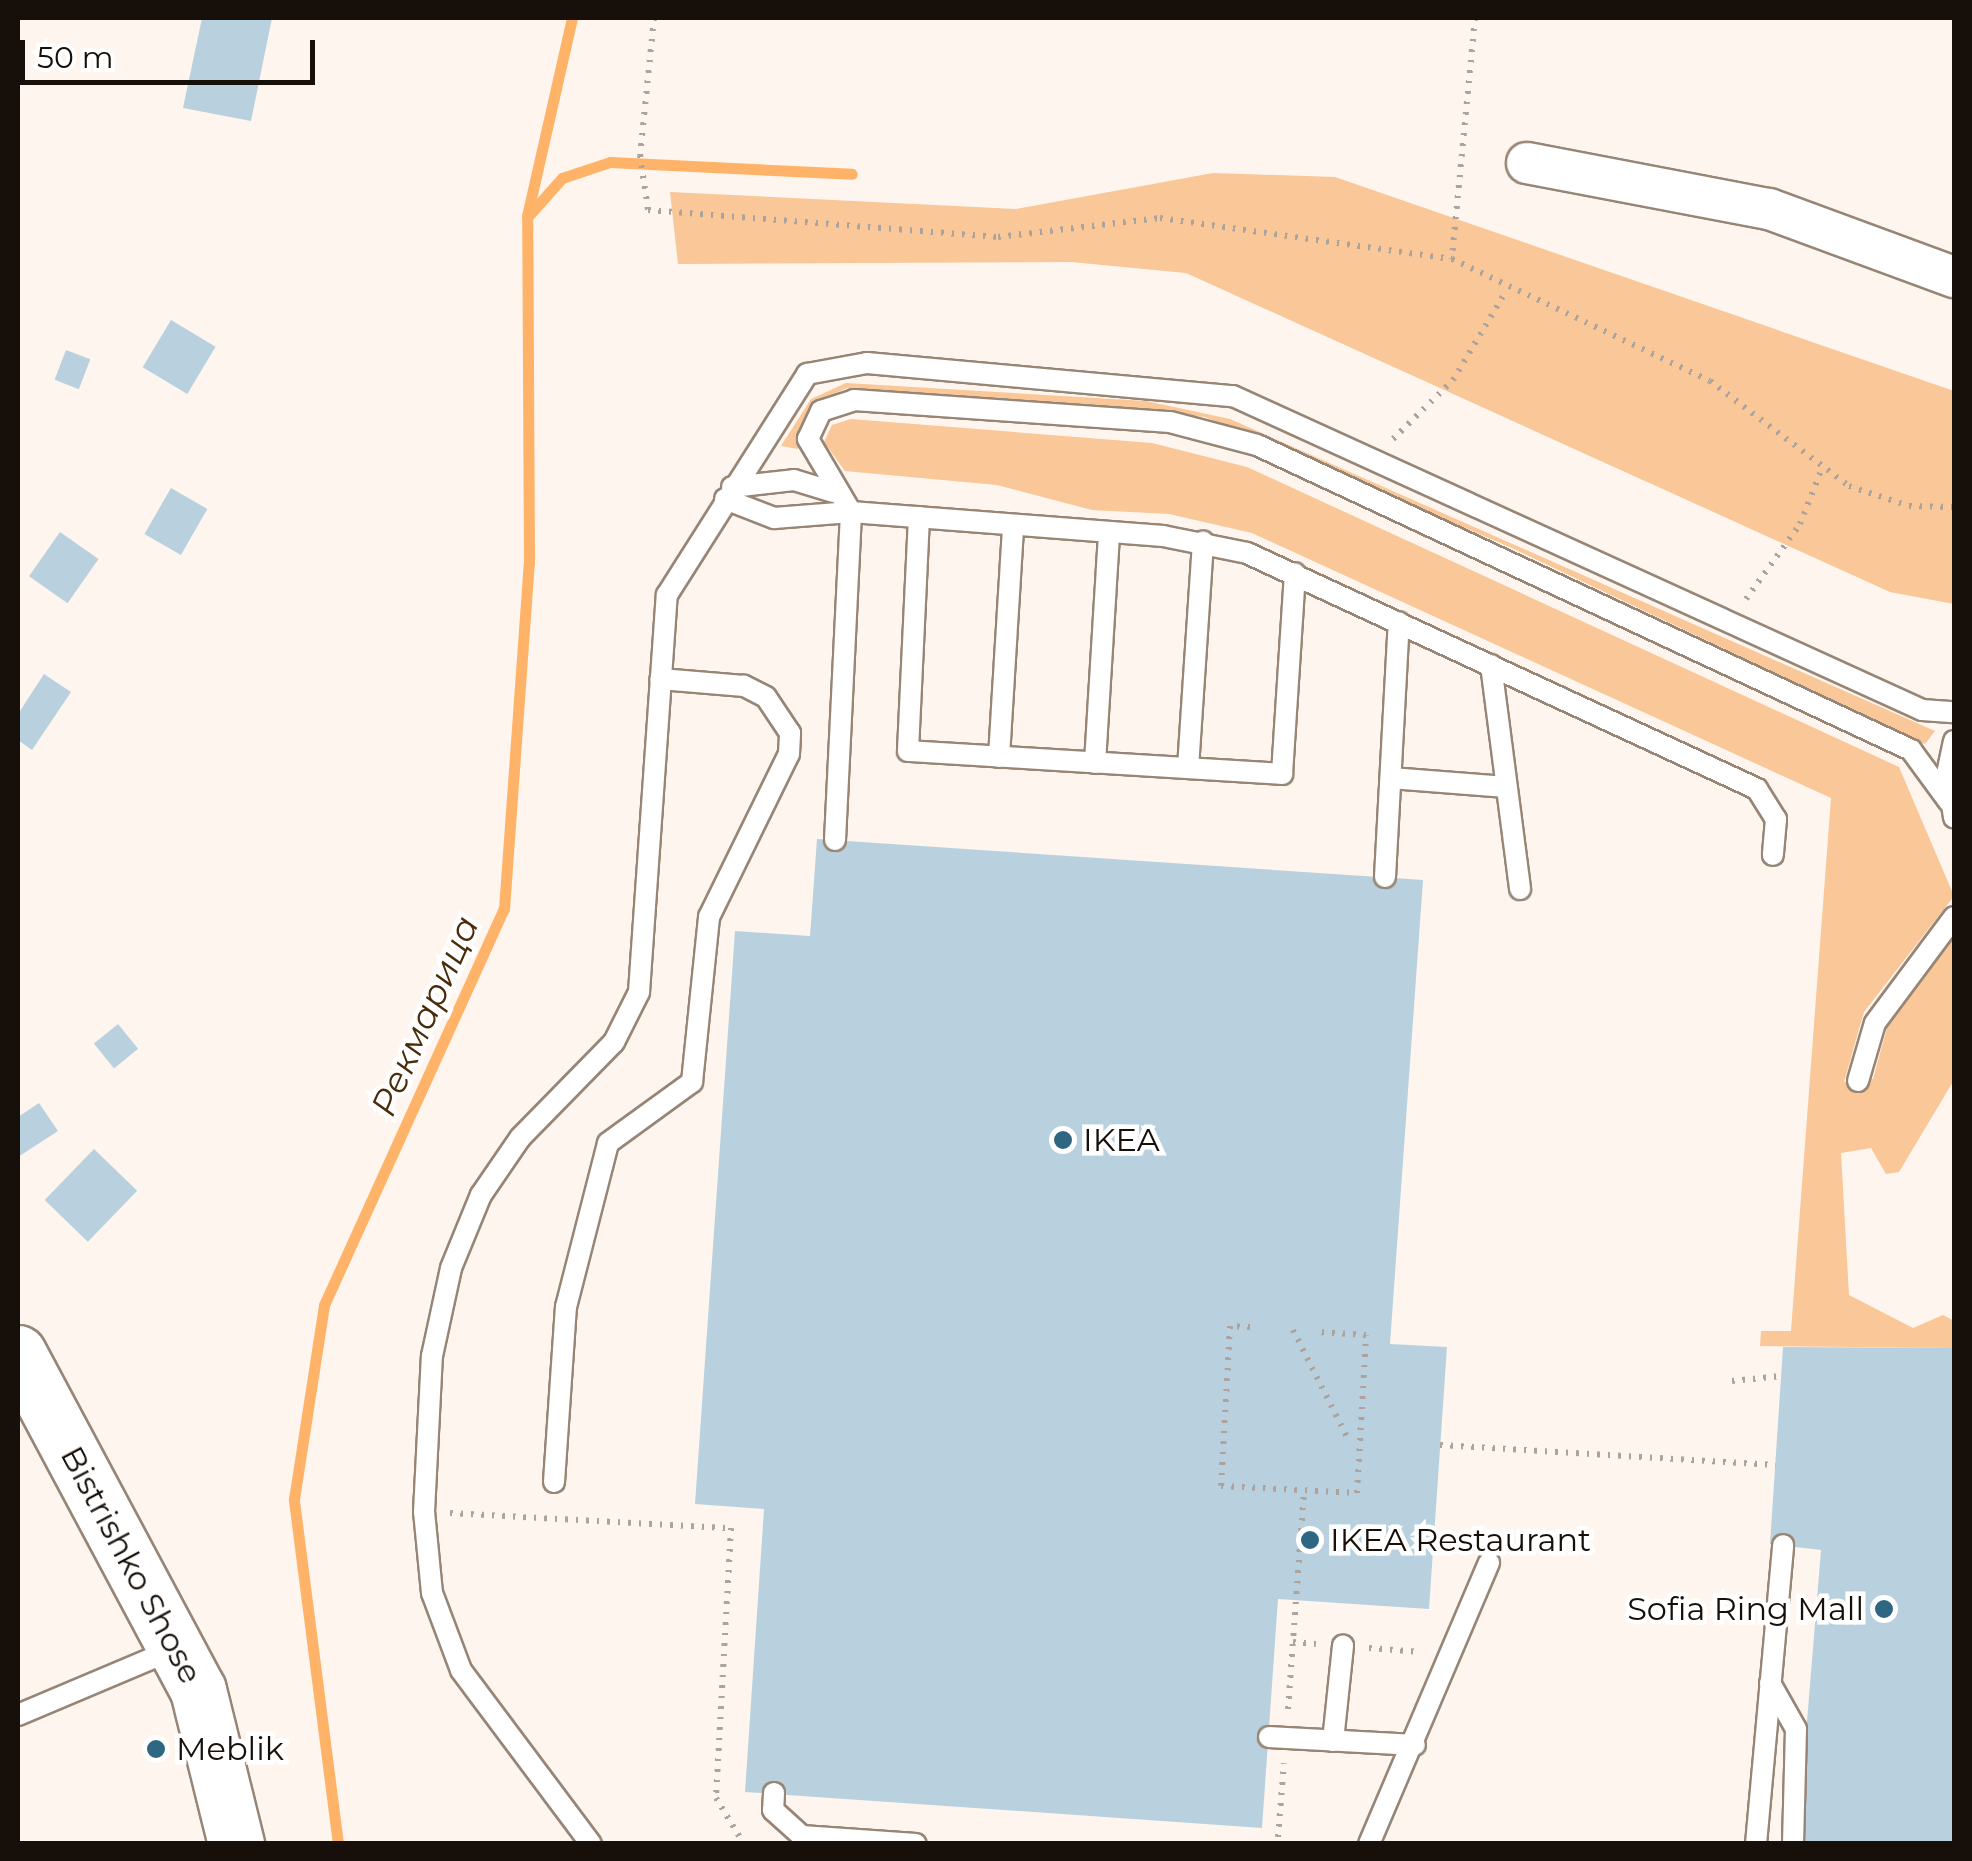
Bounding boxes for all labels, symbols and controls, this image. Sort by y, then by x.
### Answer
scale bar [25,20,320,82]
text: 50 m [37,39,114,76]
water label: Рекмарица [362,910,488,1122]
place label: IKEA [1083,1121,1160,1159]
marker: IKEA [1052,1129,1074,1151]
street label: Bistrishko Shose [52,1440,210,1690]
place label: IKEA Restaurant [1330,1521,1591,1559]
marker: IKEA Restaurant [1299,1529,1321,1551]
place label: Sofia Ring Mall [1627,1590,1864,1628]
marker: Sofia Ring Mall [1873,1598,1895,1620]
place label: Meblik [176,1730,284,1768]
marker: Meblik [145,1738,167,1760]

